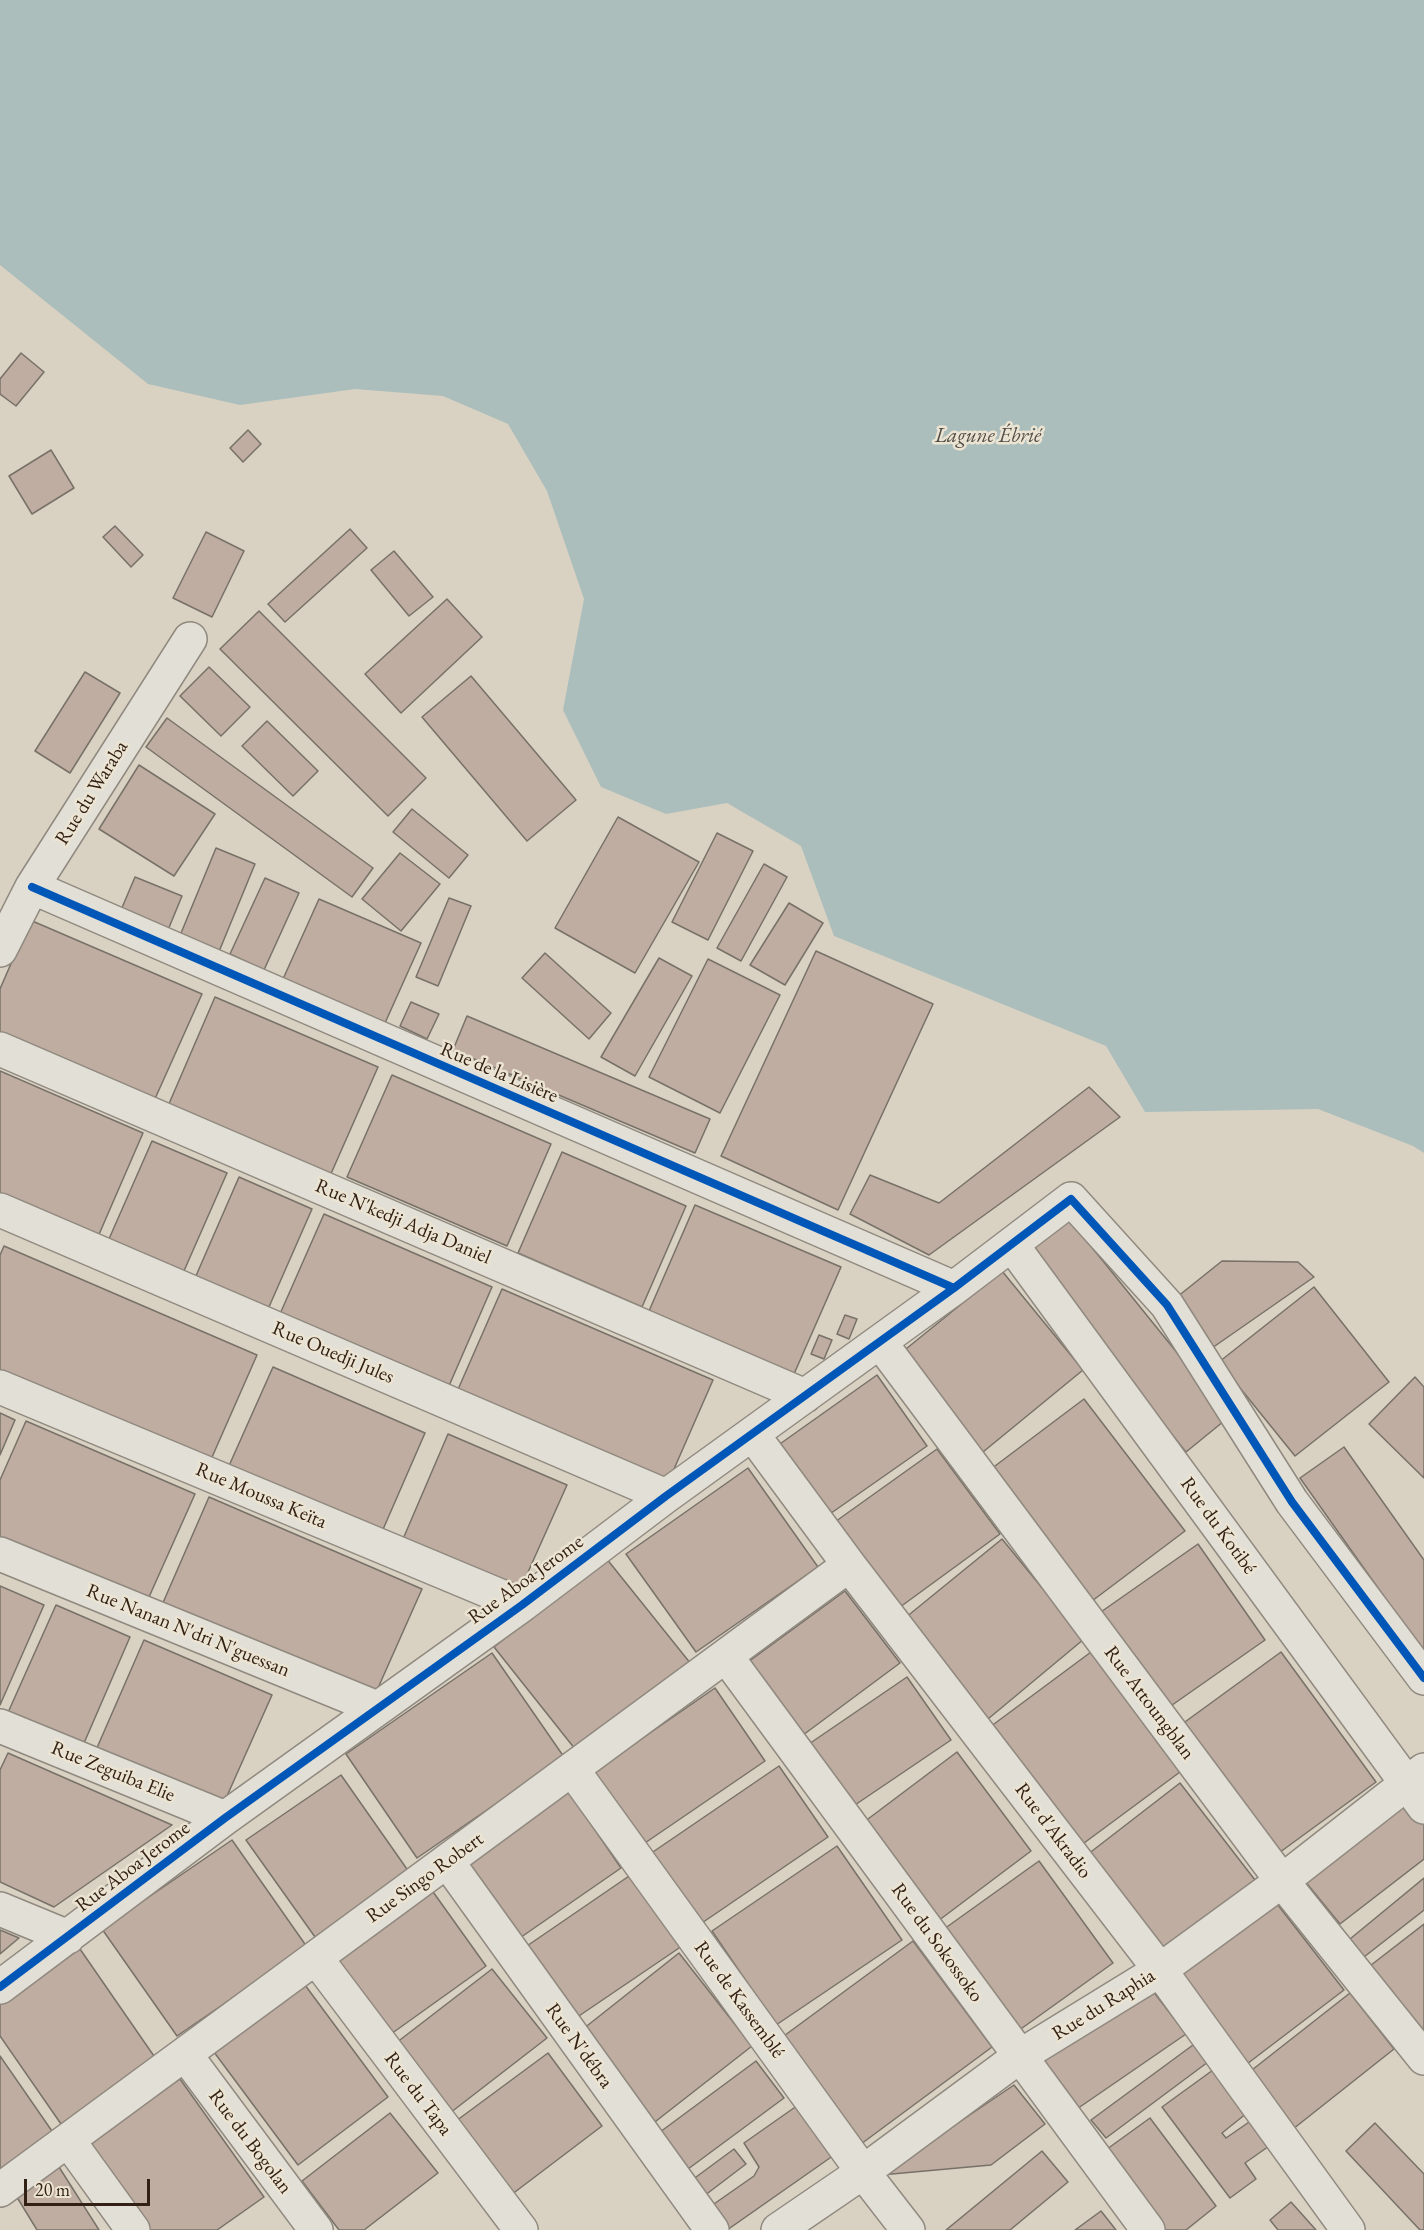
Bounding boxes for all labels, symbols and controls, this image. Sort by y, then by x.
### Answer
water label: Lagune Ébrié [935,423,1041,449]
street label: Rue du Waraba [51,737,133,849]
street label: Rue de la Lisière [437,1037,561,1109]
street label: Rue N'kedji Adja Daniel [312,1174,494,1270]
street label: Rue Ouedji Jules [269,1317,397,1389]
street label: Rue Moussa Keïta [192,1458,330,1534]
street label: Rue du Kotibé [1175,1473,1261,1579]
street label: Rue Aboa Jerome [464,1530,588,1630]
street label: Rue Nanan N'dri N'guessan [83,1579,293,1683]
street label: Rue Attoungblan [1098,1641,1200,1765]
street label: Rue Zeguiba Elie [48,1736,178,1808]
street label: Rue d'Akradio [1009,1778,1097,1884]
street label: Rue Aboa Jerome [71,1816,195,1918]
street label: Rue Singo Robert [362,1827,488,1929]
street label: Rue du Sokossoko [886,1879,988,2007]
street label: Rue de Kassemblé [688,1937,790,2063]
street label: Rue du Raphia [1048,1964,1160,2046]
street label: Rue N'débra [540,1999,618,2093]
street label: Rue du Tapa [379,2047,457,2141]
street label: Rue du Bogolan [203,2085,297,2199]
scale bar [27,2167,153,2205]
text: 20 m [35,2178,70,2201]

